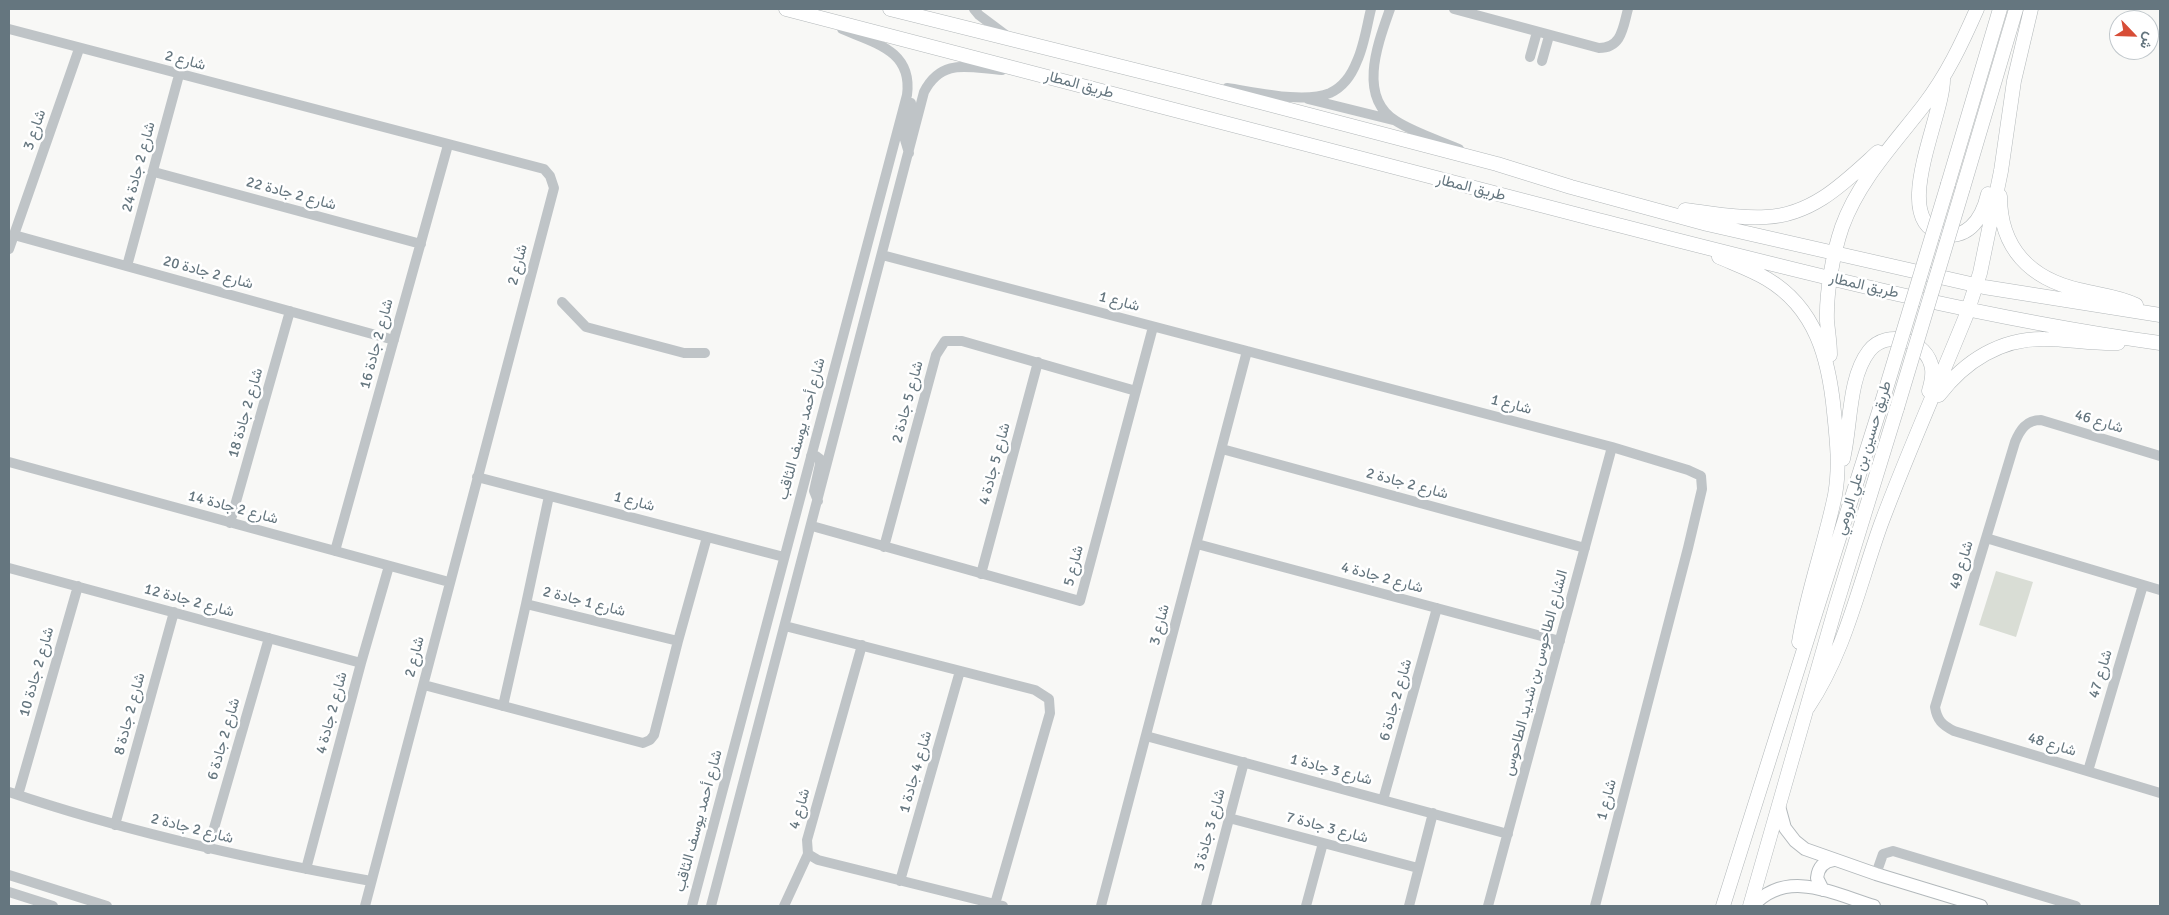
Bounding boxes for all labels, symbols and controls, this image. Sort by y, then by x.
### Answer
north arrow [2109,10,2159,60]
text: ش [2136,30,2158,52]
street label: شارع 2 [163,47,207,75]
street label: طريق المطار [1043,67,1115,103]
street label: شارع 3 [20,107,50,153]
street label: شارع 2 جادة 24 [118,120,160,214]
street label: طريق المطار [1435,171,1507,205]
street label: شارع 2 جادة 22 [244,173,338,215]
street label: شارع 2 [504,243,532,287]
street label: شارع 2 جادة 20 [161,252,255,294]
street label: طريق المطار [1828,269,1900,303]
street label: شارع 1 [1097,288,1141,316]
street label: شارع 2 جادة 16 [356,297,398,391]
street label: شارع أحمد يوسف الثاقب [774,356,830,502]
street label: شارع 5 جادة 2 [888,359,928,445]
street label: شارع 2 جادة 18 [225,366,267,460]
street label: طريق حسين بن علي الرومي [1832,379,1896,537]
street label: شارع 1 [1489,391,1533,419]
street label: شارع 46 [2073,406,2125,438]
street label: شارع 5 جادة 4 [975,421,1015,507]
street label: شارع 2 جادة 2 [1364,464,1450,504]
street label: شارع 2 جادة 14 [186,487,280,529]
street label: شارع 1 [612,488,656,516]
street label: شارع 49 [1946,539,1978,591]
street label: شارع 5 [1060,544,1088,588]
street label: شارع 2 جادة 4 [1339,558,1425,598]
street label: الشارع الطاحوس بن شديد الطاحوس [1500,568,1572,778]
street label: شارع 2 جادة 12 [142,580,236,622]
street label: شارع 1 جادة 2 [541,583,627,621]
street label: شارع 3 [1146,603,1174,647]
street label: شارع 2 جادة 10 [16,625,58,719]
street label: شارع 2 [401,635,429,679]
street label: شارع 47 [2085,648,2117,700]
street label: شارع 2 جادة 6 [1376,657,1416,743]
street label: شارع 2 جادة 4 [312,670,352,756]
street label: شارع 2 جادة 8 [110,671,150,757]
street label: شارع 2 جادة 6 [204,696,244,782]
street label: شارع 4 جادة 1 [896,729,936,815]
street label: شارع 48 [2026,729,2078,761]
street label: شارع أحمد يوسف الثاقب [671,748,727,894]
street label: شارع 3 جادة 1 [1288,750,1374,790]
street label: شارع 1 [1593,778,1621,822]
street label: شارع 4 [786,787,814,831]
street label: شارع 3 جادة 3 [1190,787,1230,873]
street label: شارع 3 جادة 7 [1284,808,1370,848]
street label: شارع 2 جادة 2 [149,810,235,848]

